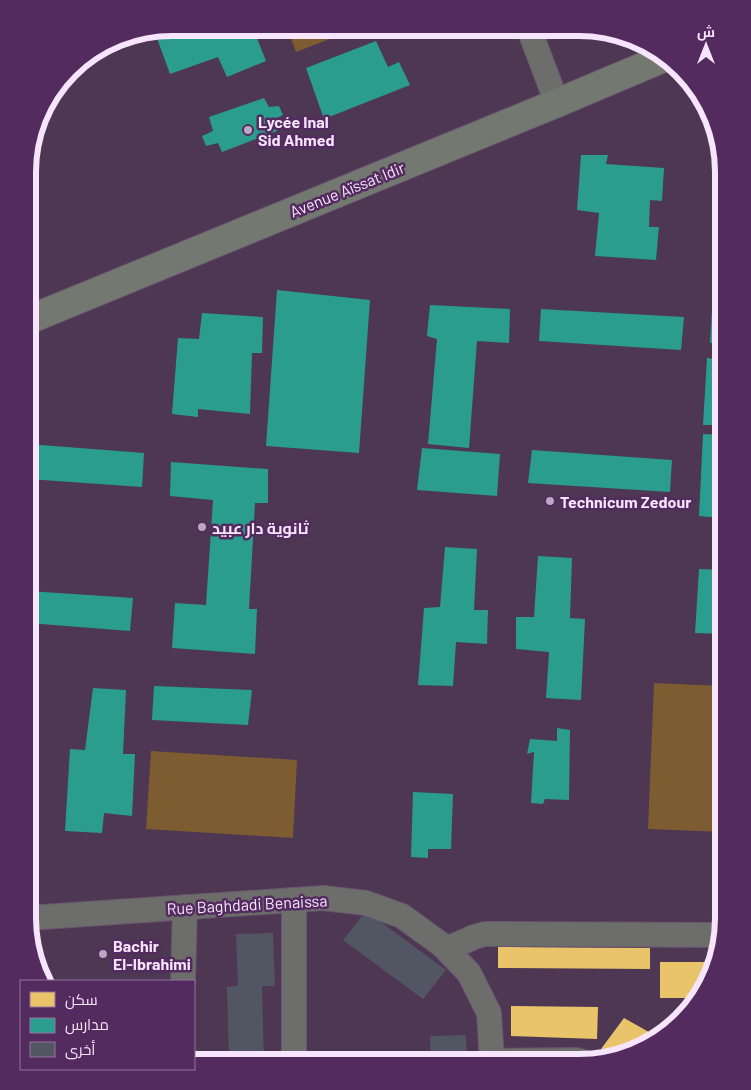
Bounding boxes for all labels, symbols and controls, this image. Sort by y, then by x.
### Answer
north arrow [681,20,731,70]
text: ش [697,23,715,41]
place label: Lycée Inal Sid Ahmed [258,112,334,149]
marker: Lycée Inal Sid Ahmed [242,124,254,136]
street label: Avenue Aïssat Idir [287,157,407,221]
place label: Technicum Zedour [560,492,691,511]
marker: Technicum Zedour [544,495,556,507]
place label: ثانوية دار عبيد [212,518,310,538]
marker: ثانوية دار عبيد [196,521,208,533]
street label: Rue Baghdadi Benaissa [166,890,328,918]
place label: Bachir El-Ibrahimi [113,936,191,973]
marker: Bachir El-Ibrahimi [97,948,109,960]
legend [20,980,195,1070]
text: سكن [65,990,98,1010]
text: مدارس [65,1015,109,1035]
text: أخرى [65,1040,95,1060]

